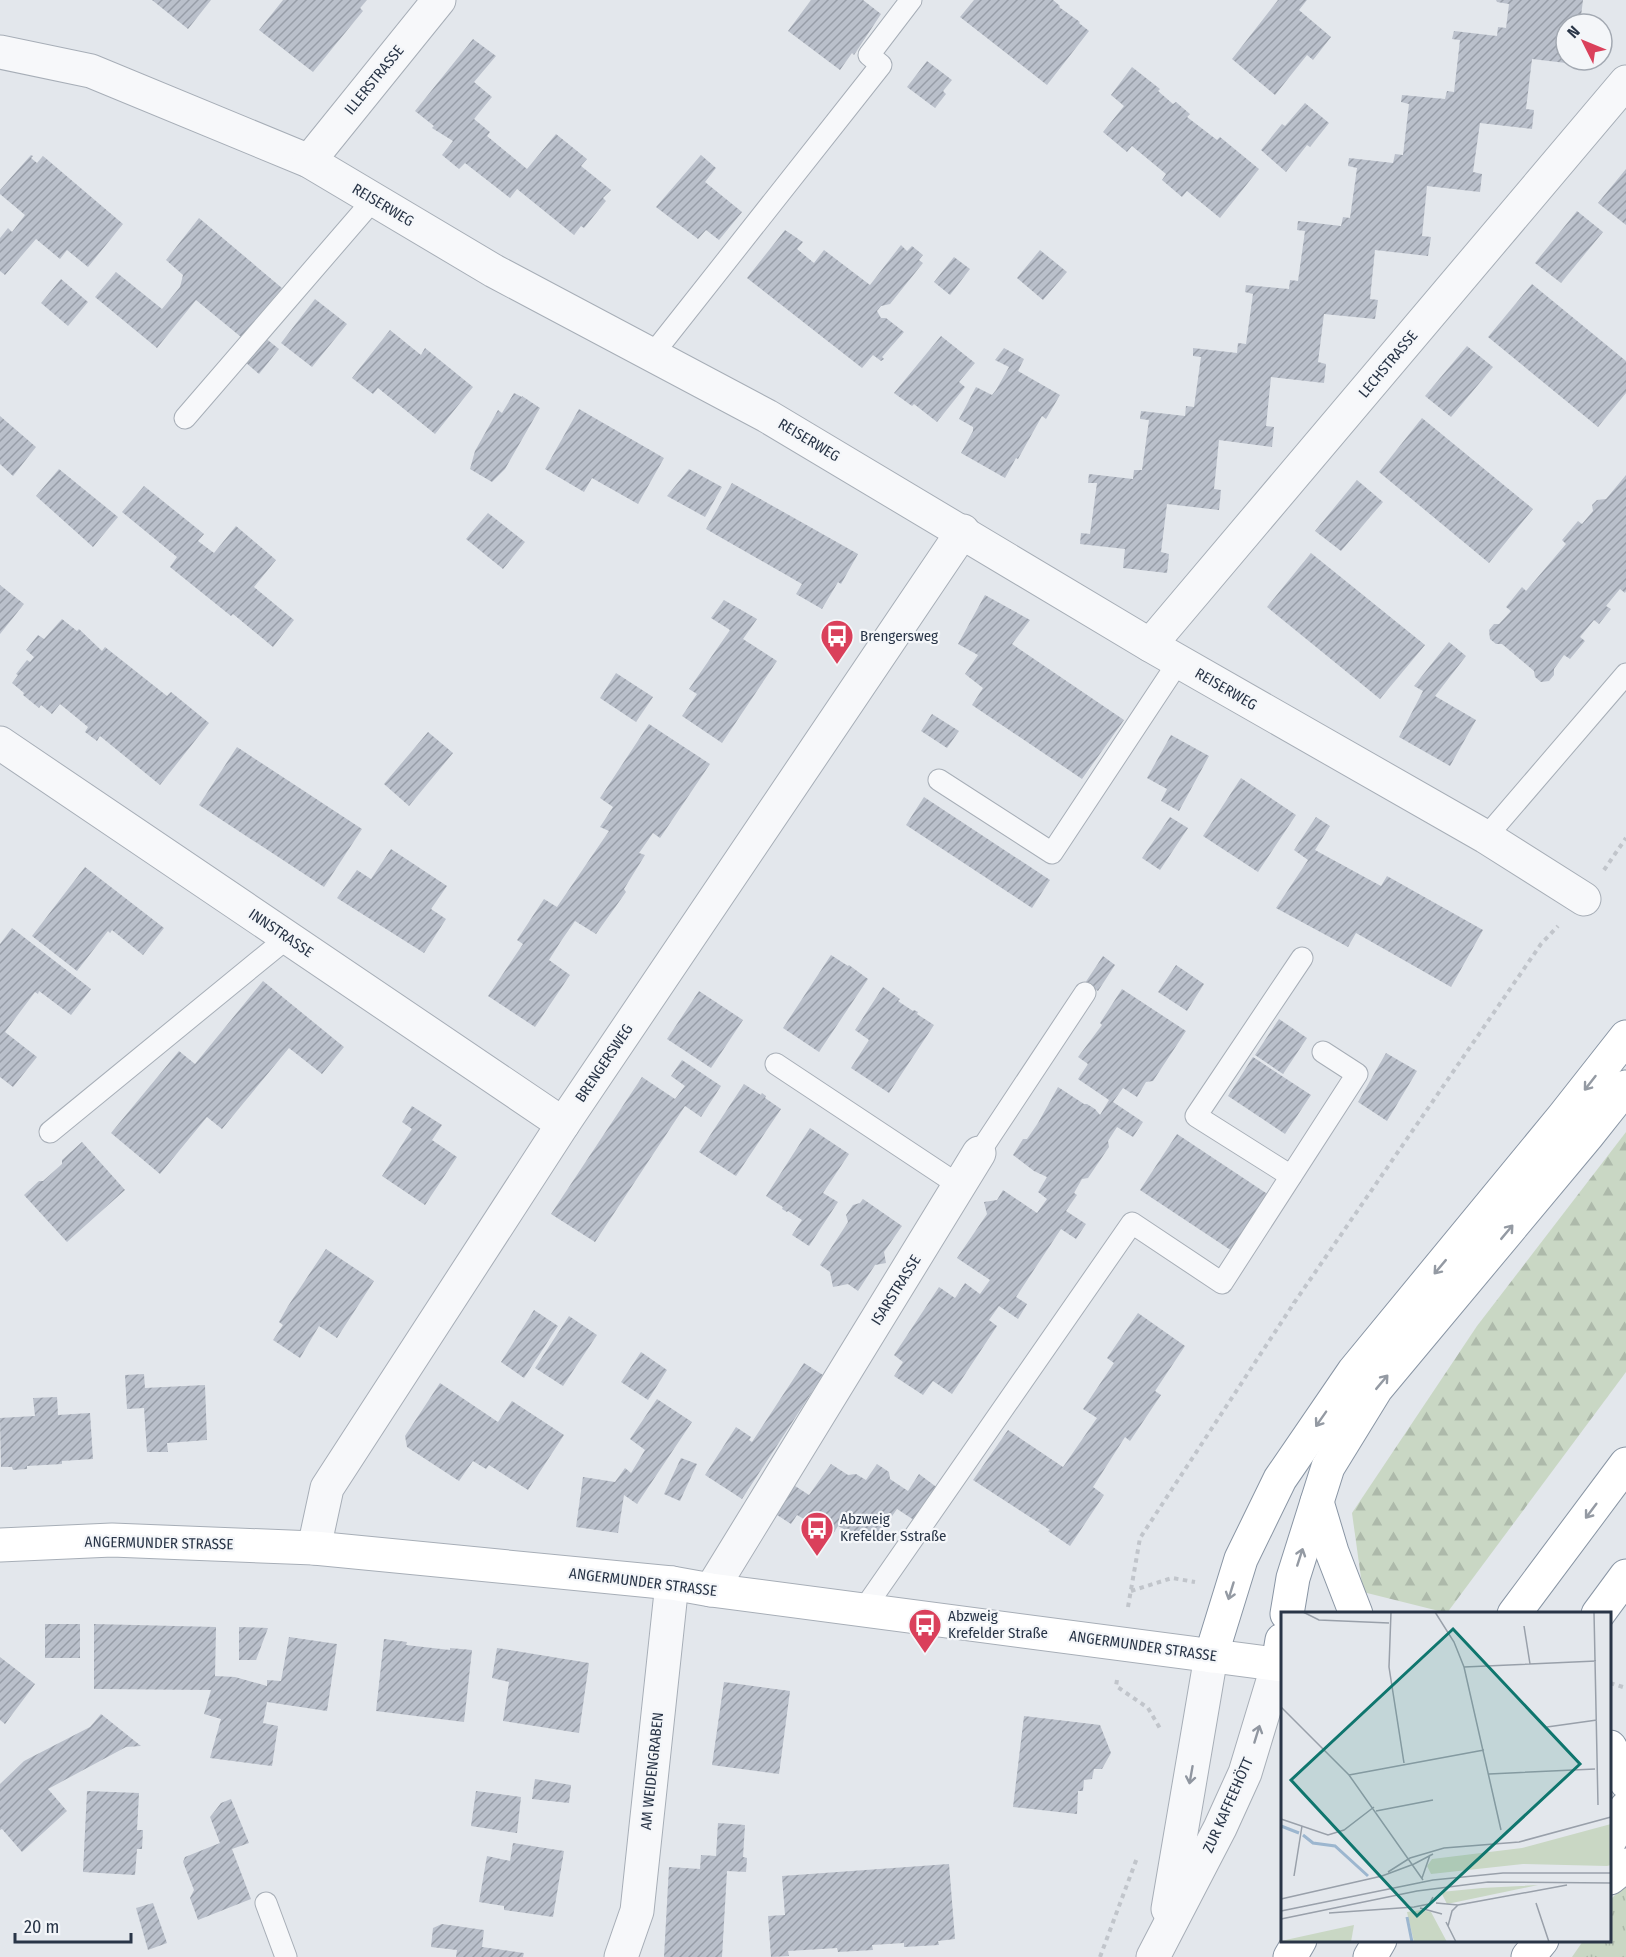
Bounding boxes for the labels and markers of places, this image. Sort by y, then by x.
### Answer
bus stop icon: Brengersweg [819,618,855,665]
place label: Brengersweg [860,627,938,645]
bus stop icon: Abzweig Krefelder Sstraße [799,1510,835,1557]
place label: Abzweig Krefelder Sstraße [840,1510,946,1545]
bus stop icon: Abzweig Krefelder Straße [907,1607,943,1654]
place label: Abzweig Krefelder Straße [948,1607,1048,1642]

